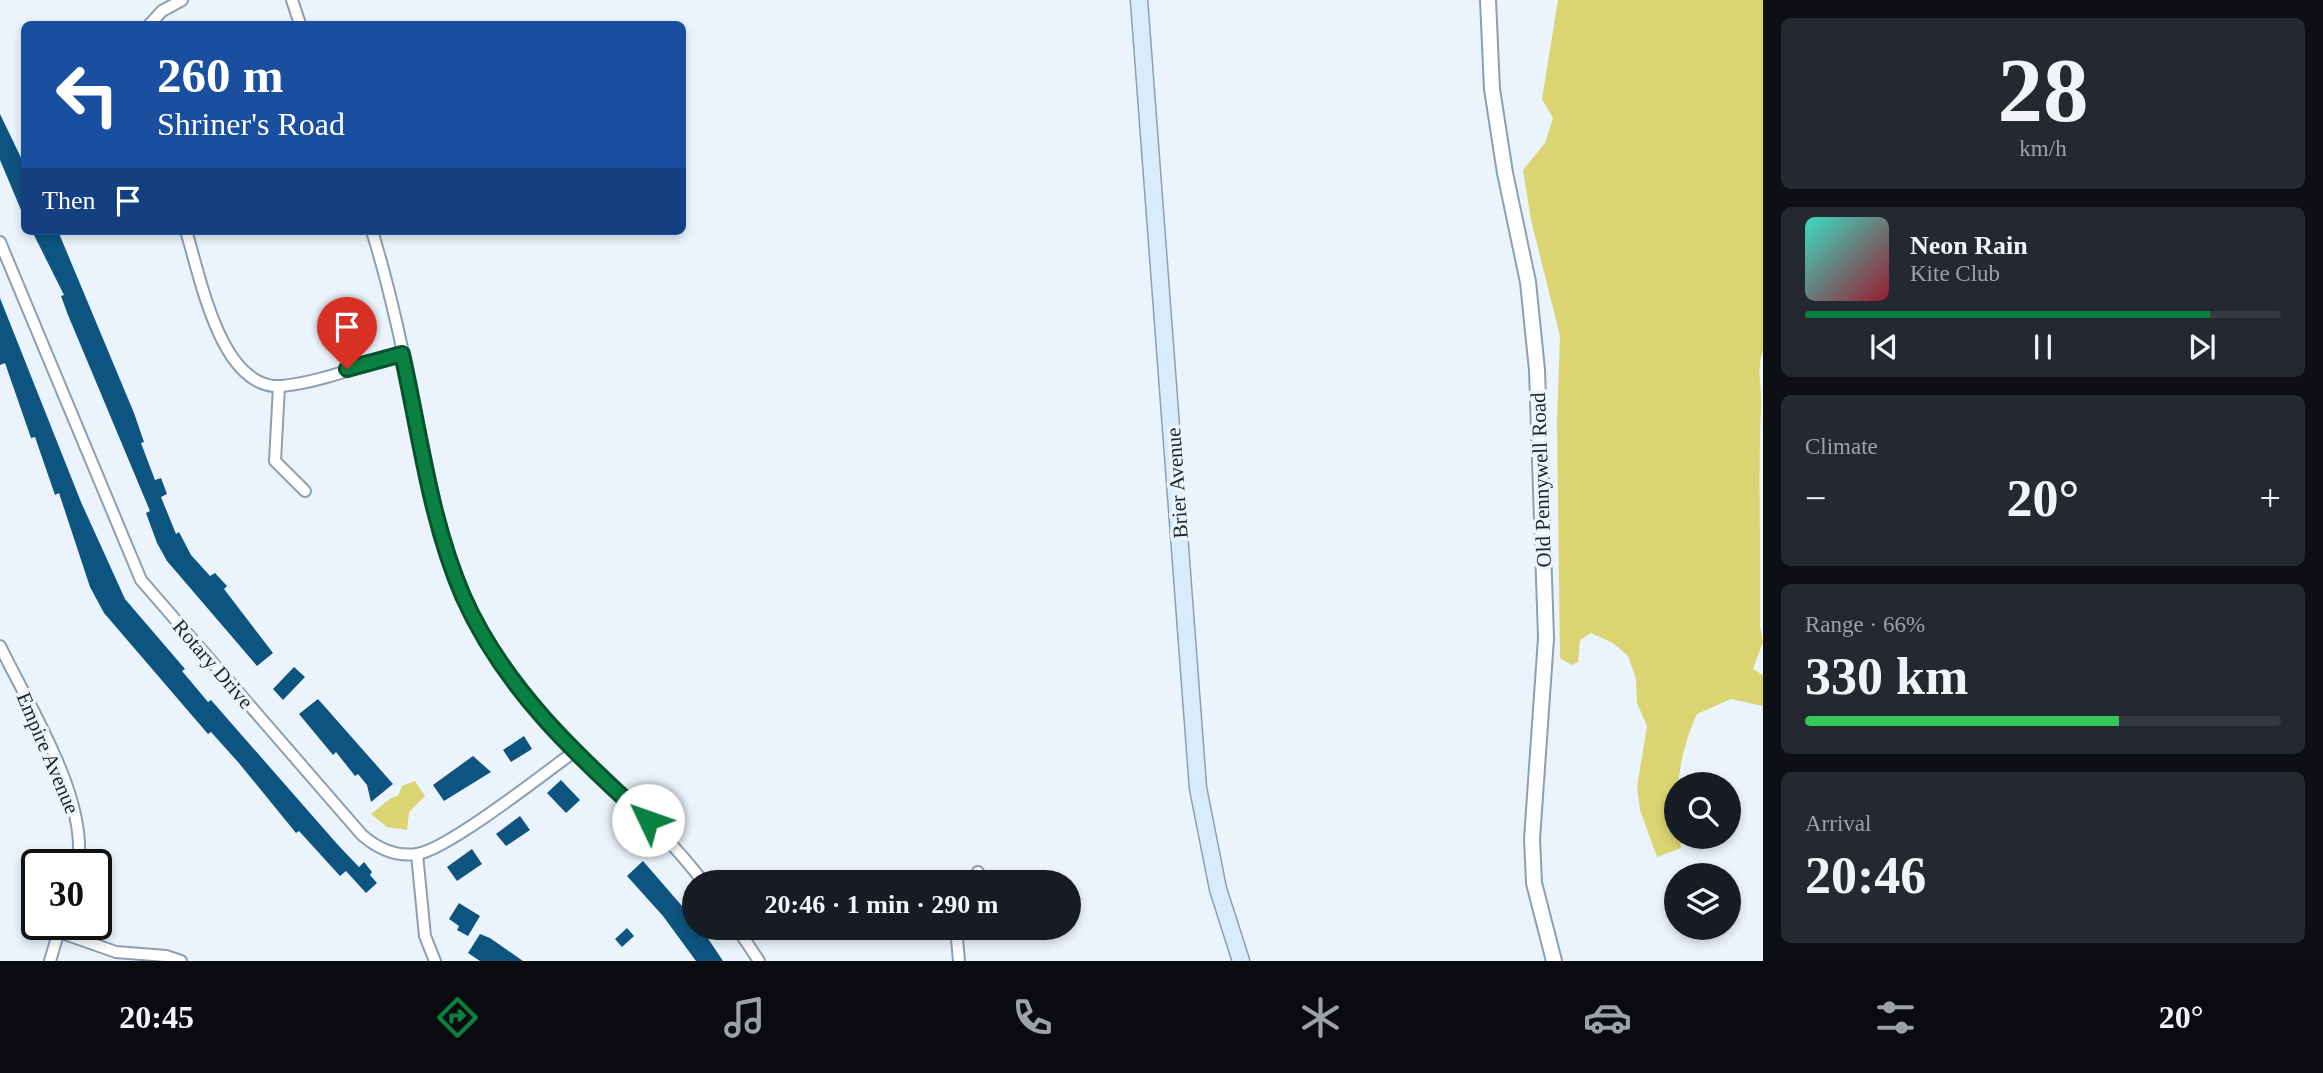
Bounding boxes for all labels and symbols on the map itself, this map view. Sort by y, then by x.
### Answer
pin [317,297,377,369]
street label: Old Pennywell Road [1526,392,1556,568]
street label: Brier Avenue [1161,427,1193,539]
street label: Rotary Drive [168,615,258,713]
street label: Empire Avenue [12,689,84,817]
position arrow [611,783,685,857]
speed limit sign: 30 [21,849,112,940]

